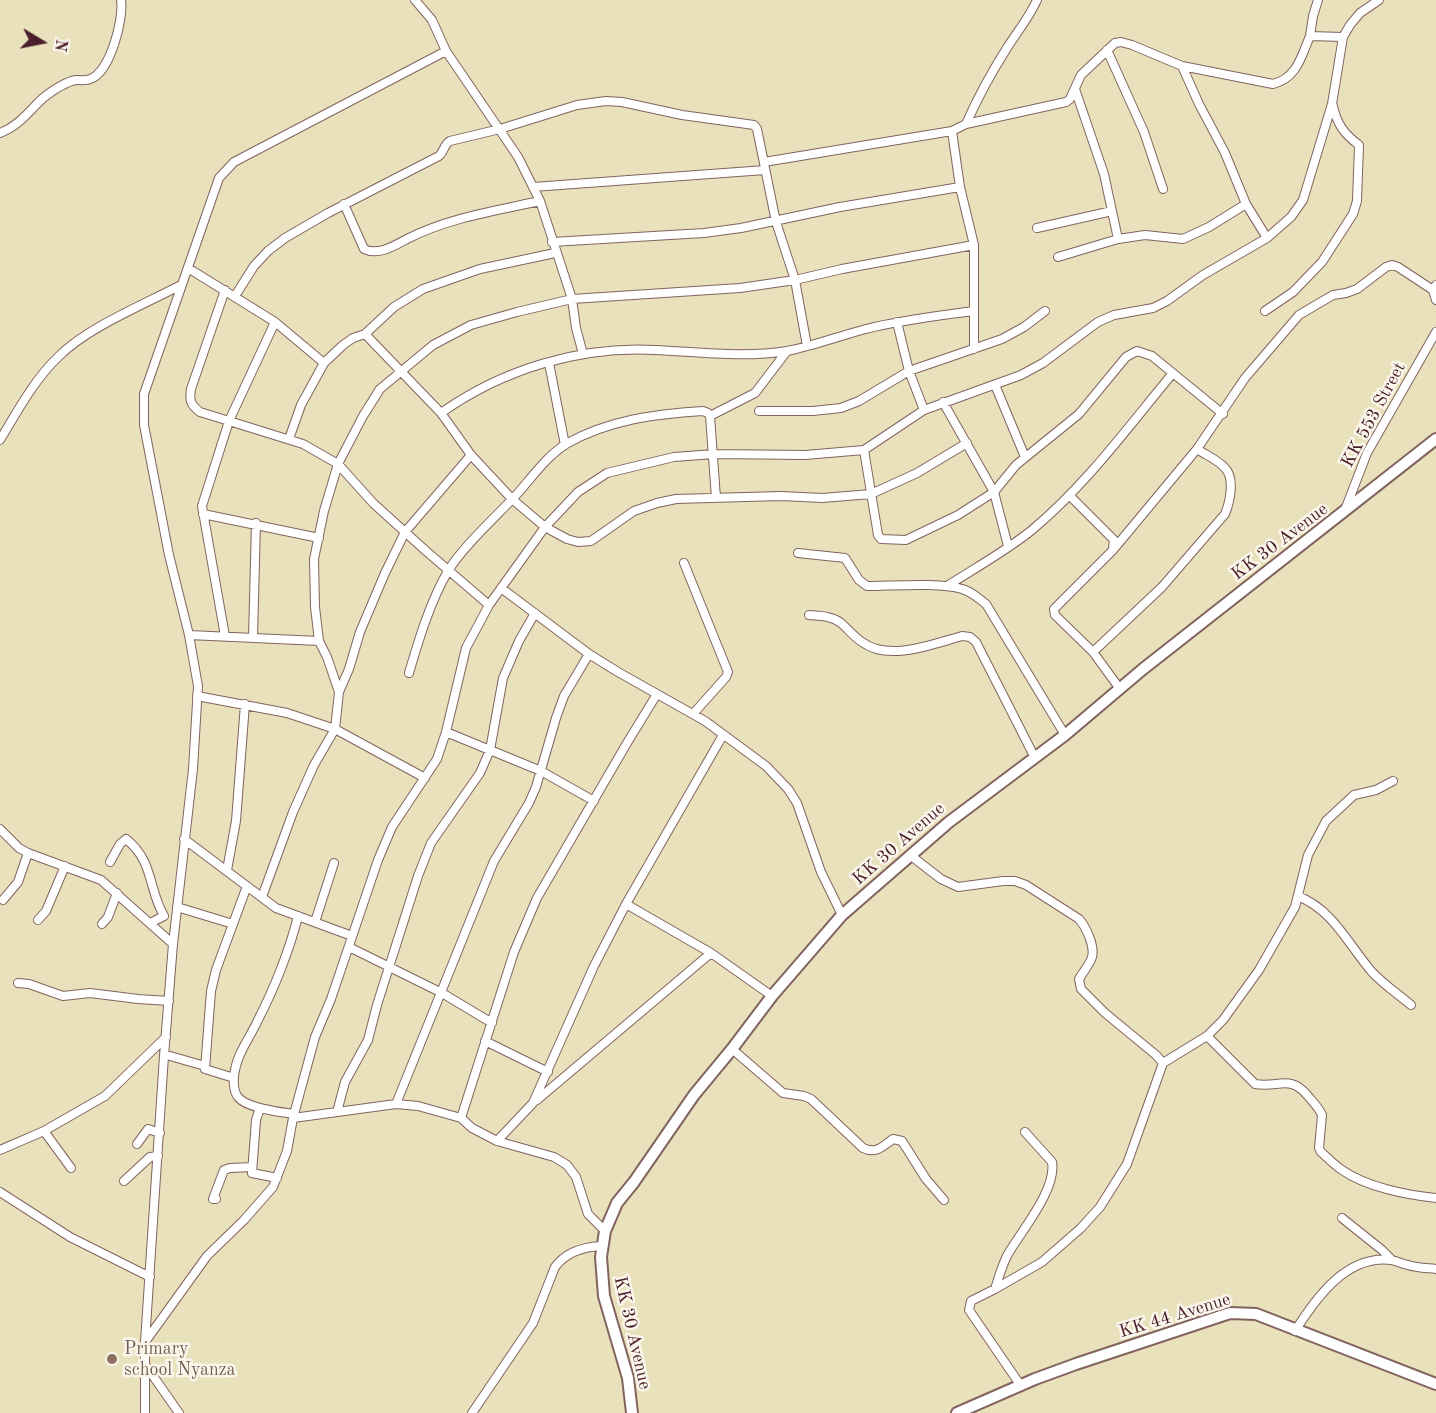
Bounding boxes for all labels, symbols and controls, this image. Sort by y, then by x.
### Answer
north arrow [12,12,72,72]
text: N [51,38,69,53]
street label: KK 553 Street [1337,359,1411,471]
street label: KK 30 Avenue [1227,499,1333,585]
street label: KK 30 Avenue [848,798,950,890]
street label: KK 30 Avenue [609,1274,655,1392]
street label: KK 44 Avenue [1117,1289,1233,1343]
place label: Primary school Nyanza [124,1338,235,1380]
marker: Primary school Nyanza [105,1352,119,1366]

